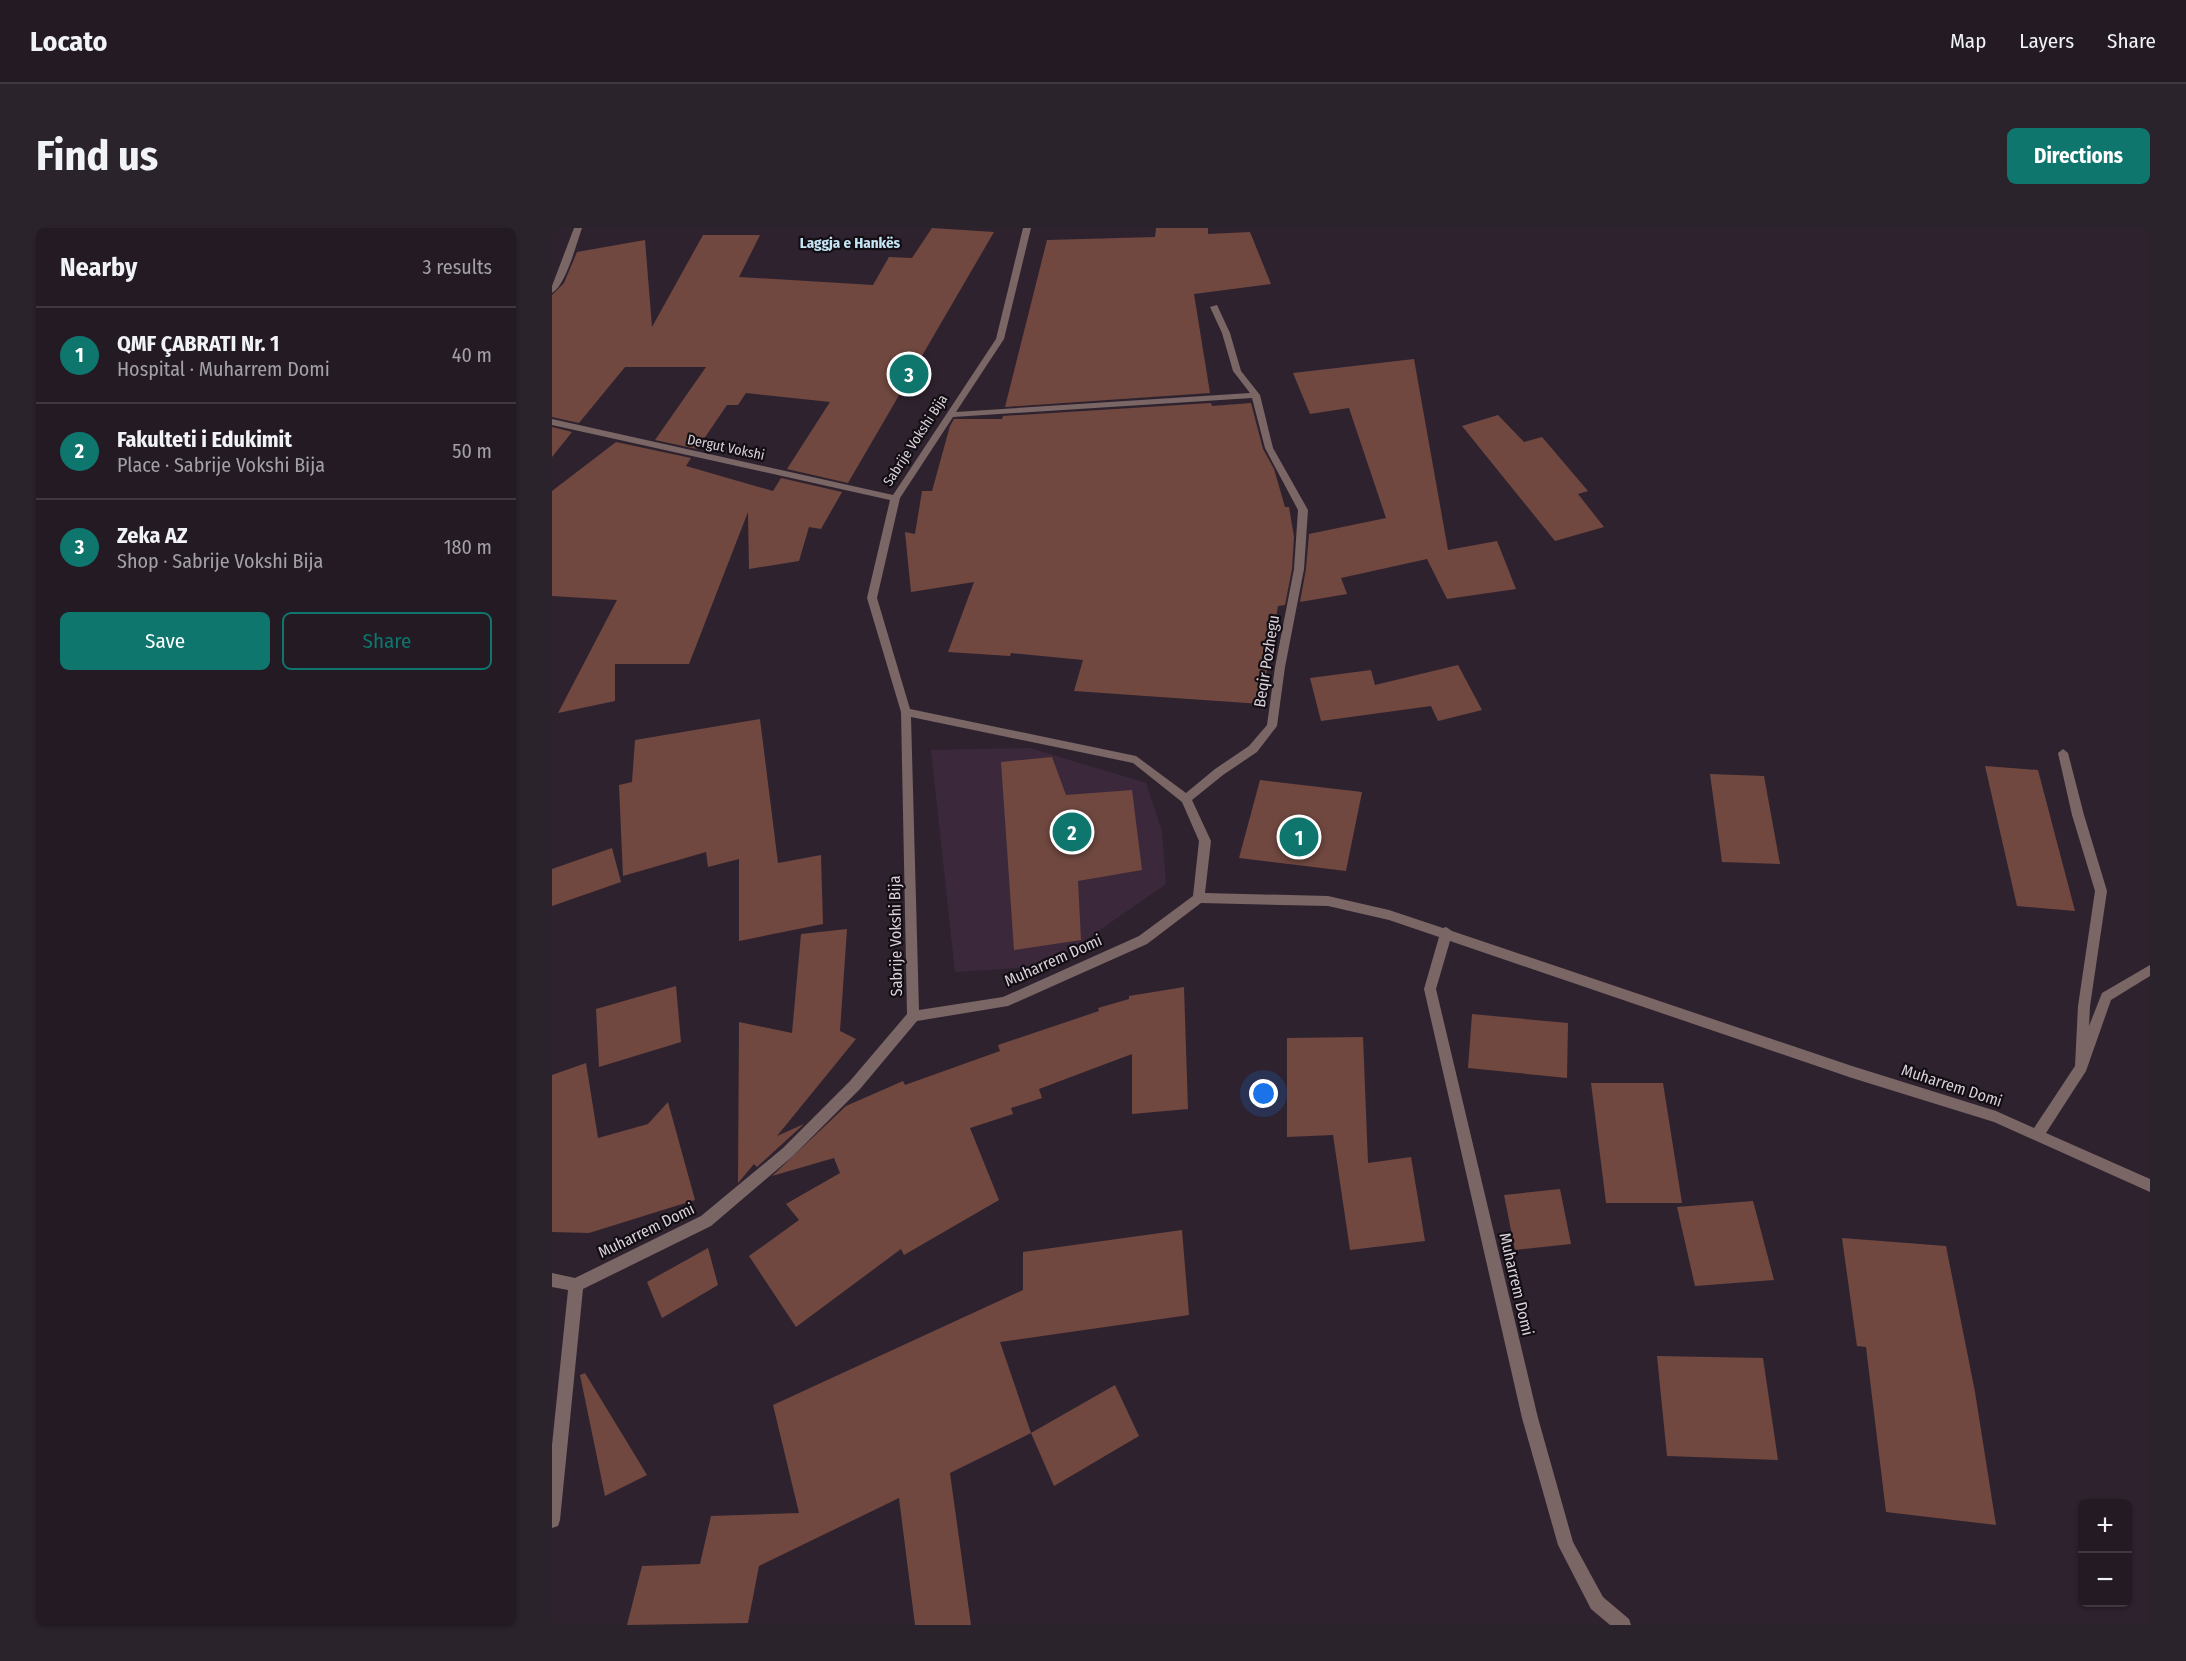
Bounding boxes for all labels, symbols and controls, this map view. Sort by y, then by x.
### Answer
text: Locato [30,25,108,58]
text: Map [1950,28,1986,54]
text: Layers [2019,28,2074,54]
text: Share [2107,28,2156,54]
button: Directions [2007,128,2150,184]
text: Find us [36,131,158,181]
district label: Laggja e Hankës [800,234,901,252]
text: Nearby [60,252,137,283]
text: 3 results [423,255,492,279]
text: QMF ÇABRATI Nr. 1 [117,330,279,357]
text: 1 [75,343,84,367]
text: 40 m [452,343,492,367]
pin: 3 [890,352,928,396]
text: Hospital · Muharrem Domi [117,357,330,381]
street label: Sabrije Vokshi Bija [879,391,951,489]
text: Fakulteti i Edukimit [117,426,292,453]
street label: Dergut Vokshi [686,431,766,464]
text: 2 [75,439,84,463]
text: 50 m [452,439,492,463]
text: Place · Sabrije Vokshi Bija [117,453,325,477]
text: Zeka AZ [117,522,188,549]
text: 3 [75,535,84,559]
text: 180 m [444,535,492,559]
text: Shop · Sabrije Vokshi Bija [117,549,323,573]
button: Save [60,612,270,670]
button: Share [282,612,492,670]
street label: Beqir Pozhegu [1250,614,1283,709]
pin: 2 [1052,810,1092,854]
pin: 1 [1280,814,1318,860]
street label: Sabrije Vokshi Bija [885,875,906,997]
street label: Muharrem Domi [1001,930,1105,990]
street label: Muharrem Domi [1899,1060,2005,1111]
your location [1249,1079,1278,1108]
street label: Muharrem Domi [595,1199,697,1262]
street label: Muharrem Domi [1495,1231,1538,1337]
map controls [2078,1499,2132,1607]
button: + [2078,1499,2132,1553]
button: − [2078,1553,2132,1607]

